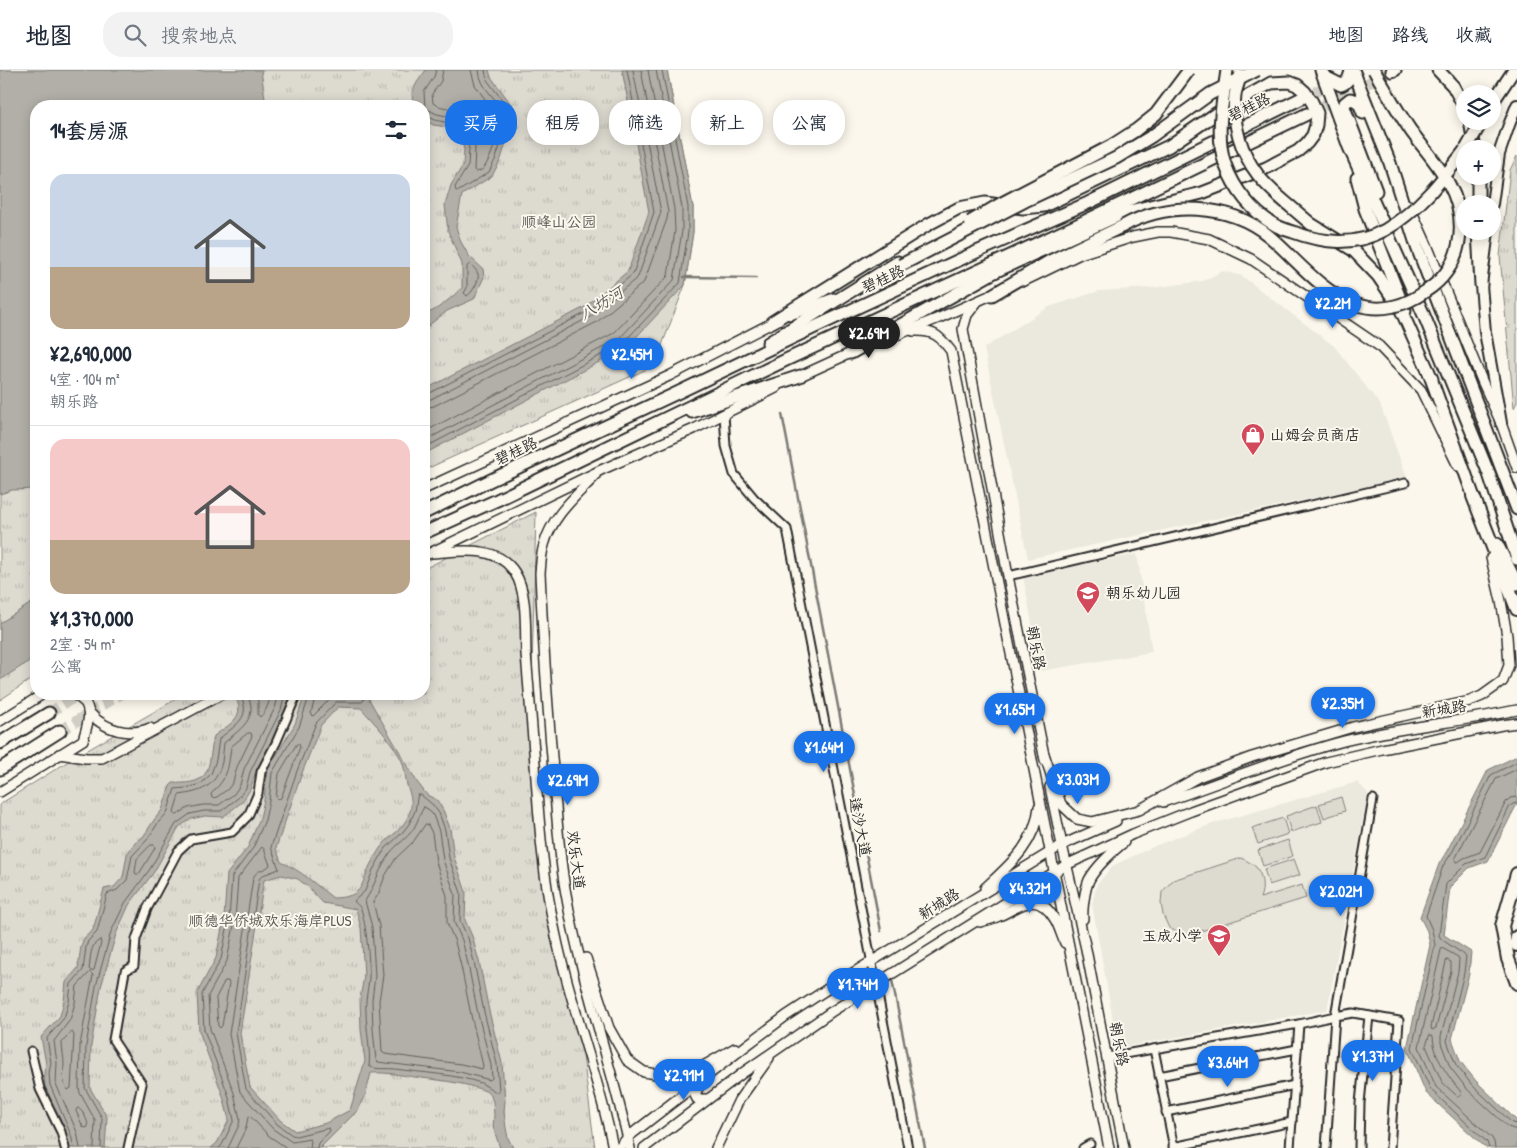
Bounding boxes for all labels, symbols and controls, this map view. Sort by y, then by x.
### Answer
search box [103,12,453,57]
text: 地图 [25,19,73,51]
icon: search [121,21,149,49]
text: 搜索地点 [161,22,237,48]
text: 地图 [1328,22,1364,47]
text: 路线 [1392,22,1428,47]
text: 收藏 [1456,22,1492,47]
map controls [1456,85,1501,240]
button: layers [1456,85,1501,130]
street label: 碧桂路 [1224,87,1274,126]
chip: 买房 [445,100,517,145]
chip: 租房 [527,100,599,145]
chip: 筛选 [609,100,681,145]
chip: 新上 [691,100,763,145]
chip: 公寓 [773,100,845,145]
text: 14套房源 [50,116,129,145]
icon: filters [382,116,410,144]
button: + [1456,140,1501,185]
button: − [1456,195,1501,240]
icon: home [185,206,275,296]
park label: 顺峰山公园 [521,211,597,232]
street label: 碧桂路 [858,260,908,298]
water label: 八坊河 [575,279,630,325]
pin: ¥2.2M [1298,286,1368,329]
text: ¥2.2M [1315,292,1351,314]
pin: ¥2.69M [828,316,910,359]
text: ¥2.69M [849,322,889,344]
pin: ¥2.45M [591,338,673,380]
text: ¥2,690,000 [50,339,132,368]
text: ¥2.45M [612,343,652,365]
text: 4室 · 104 m² [50,368,120,390]
text: 朝乐路 [50,390,98,412]
shop icon: 山姆会员商店 [1240,422,1266,456]
place label: 山姆会员商店 [1270,424,1360,445]
street label: 碧桂路 [491,432,541,470]
icon: home [185,472,275,562]
school or university icon: 朝乐幼儿园 [1075,580,1101,614]
place label: 朝乐幼儿园 [1106,582,1181,603]
text: ¥1,370,000 [50,604,133,633]
street label: 朝乐路 [1022,624,1051,672]
text: 2室 · 54 m² [50,633,115,655]
text: 公寓 [50,655,82,677]
pin: ¥2.35M [1302,686,1384,729]
pin: ¥1.65M [974,692,1056,735]
text: ¥2.35M [1322,692,1364,714]
street label: 新城路 [1420,695,1468,722]
text: ¥1.65M [995,698,1035,720]
pin: ¥1.64M [783,730,865,773]
text: ¥1.64M [805,736,843,758]
pin: ¥3.03M [1037,762,1119,805]
pin: ¥2.69M [527,764,609,806]
text: ¥3.03M [1057,768,1099,790]
text: ¥2.69M [548,769,588,791]
street label: 逢沙大道 [844,795,877,858]
street label: 欢乐大道 [562,829,591,891]
pin: ¥4.32M [989,872,1071,914]
pin: ¥2.02M [1300,874,1382,917]
text: ¥4.32M [1009,877,1051,899]
text: ¥2.02M [1320,880,1362,902]
street label: 新城路 [914,883,963,924]
park label: 顺德华侨城欢乐海岸PLUS [189,910,352,931]
school or university icon: 玉成小学 [1206,923,1232,957]
place label: 玉成小学 [1142,925,1202,946]
pin: ¥1.74M [817,968,899,1010]
text: ¥1.74M [838,973,878,995]
street label: 朝乐路 [1105,1020,1134,1068]
pin: ¥1.37M [1332,1040,1414,1082]
text: ¥1.37M [1352,1045,1394,1067]
pin: ¥3.64M [1187,1046,1269,1088]
text: ¥3.64M [1208,1051,1248,1073]
pin: ¥2.91M [643,1058,725,1101]
text: ¥2.91M [664,1064,704,1086]

